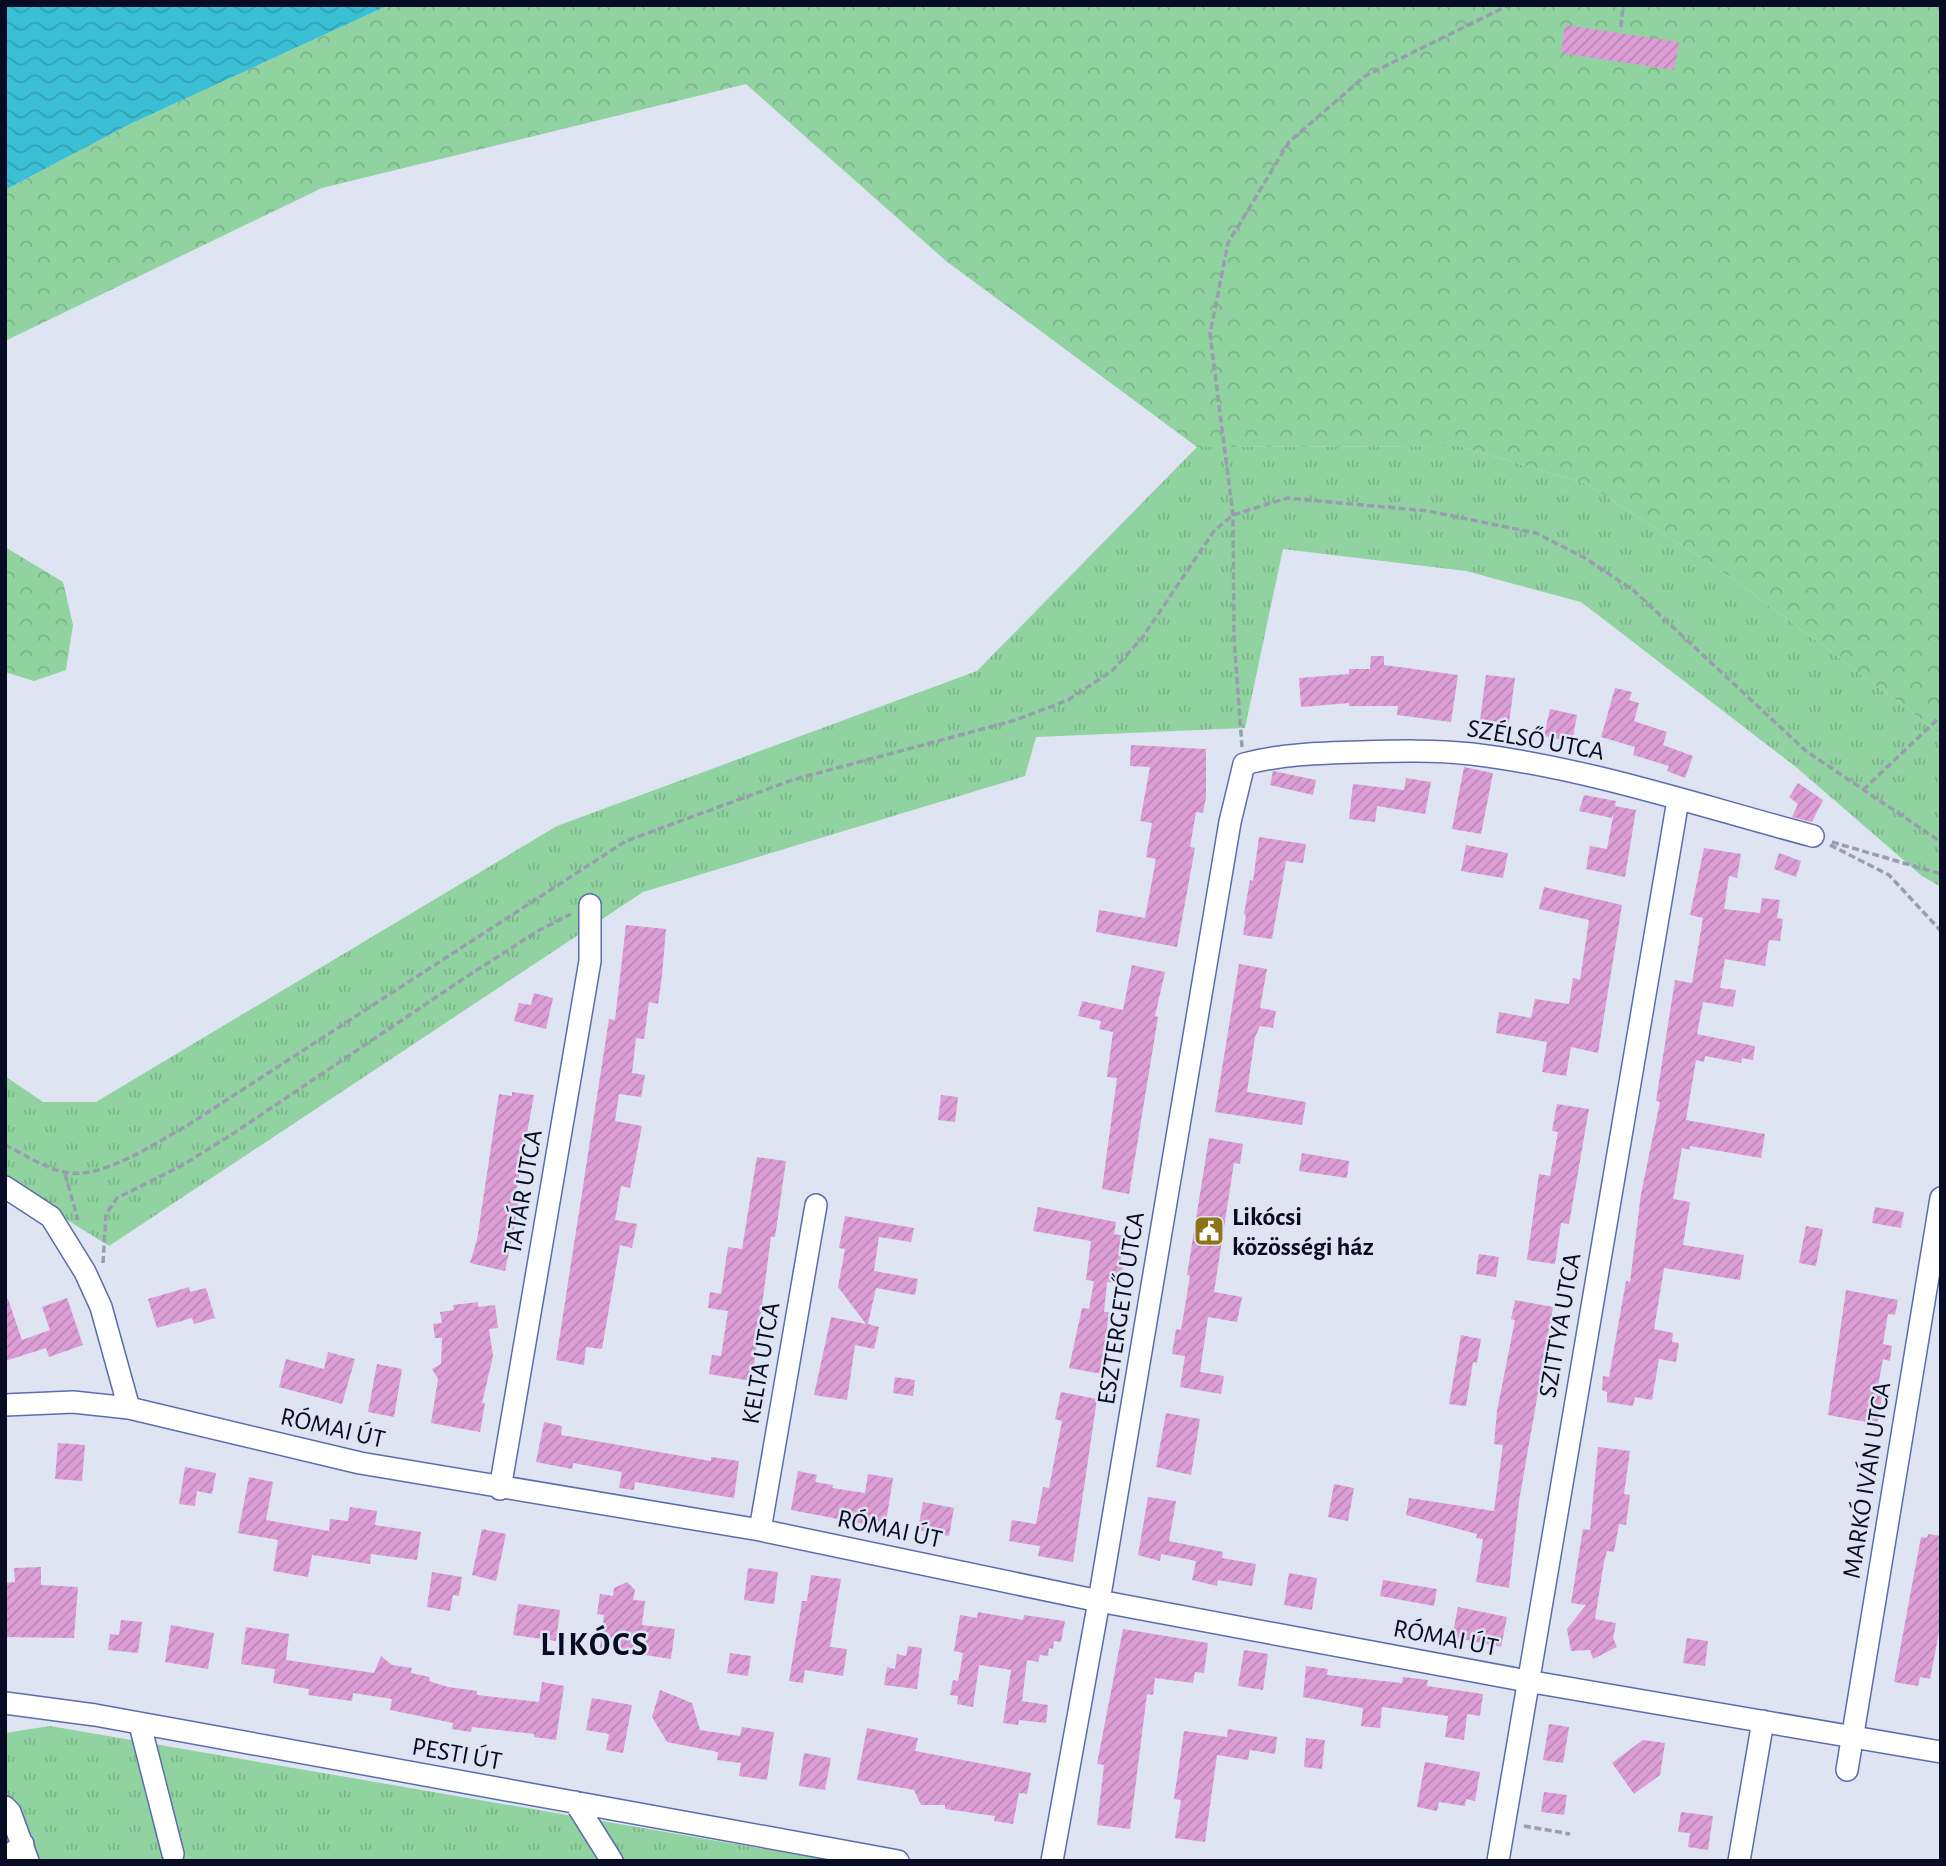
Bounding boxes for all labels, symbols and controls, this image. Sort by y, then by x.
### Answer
street label: SZÉLSŐ UTCA [1465,713,1607,765]
street label: TATÁR UTCA [497,1127,547,1257]
place label: Likócsi közösségi ház [1232,1204,1374,1260]
street label: ESZTERGETŐ UTCA [1091,1209,1149,1407]
public building icon: Likócsi közösségi ház [1192,1214,1226,1248]
street label: SZITTYA UTCA [1534,1251,1585,1400]
street label: KELTA UTCA [737,1300,785,1426]
street label: MARKÓ IVÁN UTCA [1837,1380,1895,1580]
street label: RÓMAI ÚT [278,1401,388,1453]
street label: RÓMAI ÚT [835,1503,945,1553]
street label: RÓMAI ÚT [1391,1613,1501,1661]
district label: LIKÓCS [540,1625,650,1662]
street label: PESTI ÚT [410,1731,504,1775]

